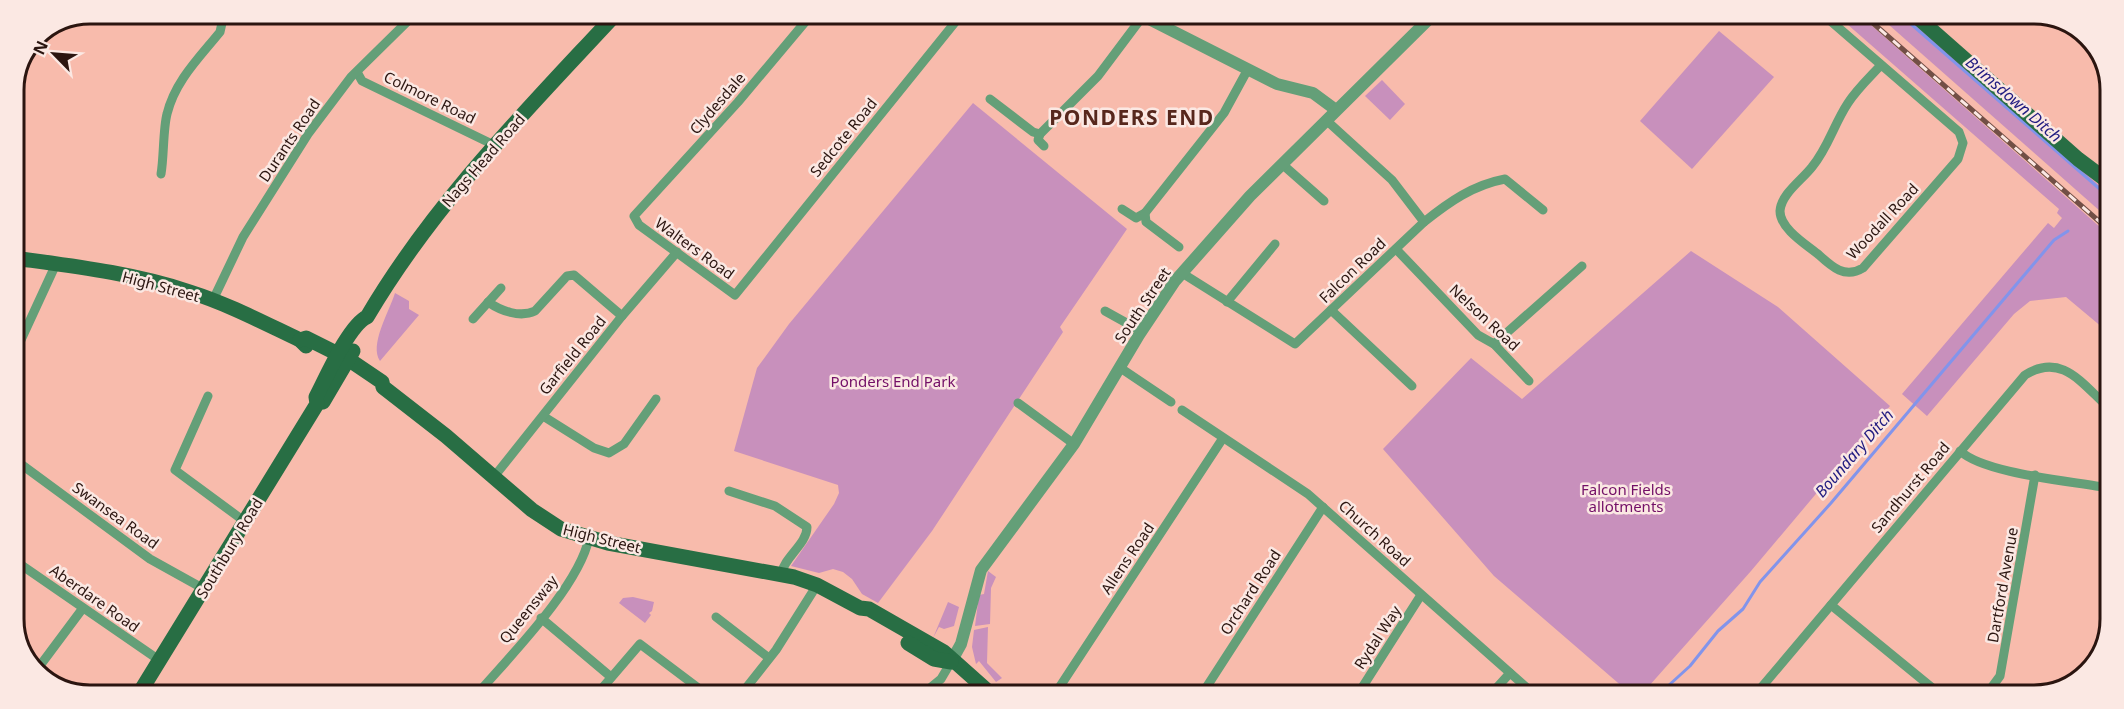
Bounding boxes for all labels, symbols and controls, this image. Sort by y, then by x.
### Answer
north arrow [24,24,84,84]
text: N [28,37,53,58]
water label: Brimsdown Ditch [1961,51,2067,147]
street label: Colmore Road [381,66,479,128]
street label: Clydesdale [685,68,749,138]
street label: Sedcote Road [805,93,881,181]
street label: Durants Road [254,94,324,186]
district label: PONDERS END [1049,103,1215,131]
street label: Nags Head Road [437,109,529,211]
street label: Woodall Road [1842,179,1922,263]
street label: Walters Road [651,213,739,283]
street label: Falcon Road [1314,233,1390,307]
street label: South Street [1109,263,1175,347]
street label: High Street [120,266,202,306]
street label: Nelson Road [1446,279,1524,355]
street label: Garfield Road [534,311,610,399]
park label: Ponders End Park [831,371,955,391]
water label: Boundary Ditch [1810,404,1898,502]
street label: Sandhurst Road [1866,438,1954,536]
street label: Swansea Road [69,477,163,553]
park label: Falcon Fields allotments [1581,479,1671,516]
street label: Southbury Road [191,494,267,602]
street label: Church Road [1335,495,1415,571]
street label: Allens Road [1096,518,1158,598]
street label: High Street [561,519,643,557]
street label: Dartford Avenue [1982,526,2022,644]
street label: Orchard Road [1215,546,1285,638]
street label: Aberdare Road [46,560,144,636]
street label: Queensway [494,570,562,647]
street label: Rydal Way [1349,601,1405,673]

